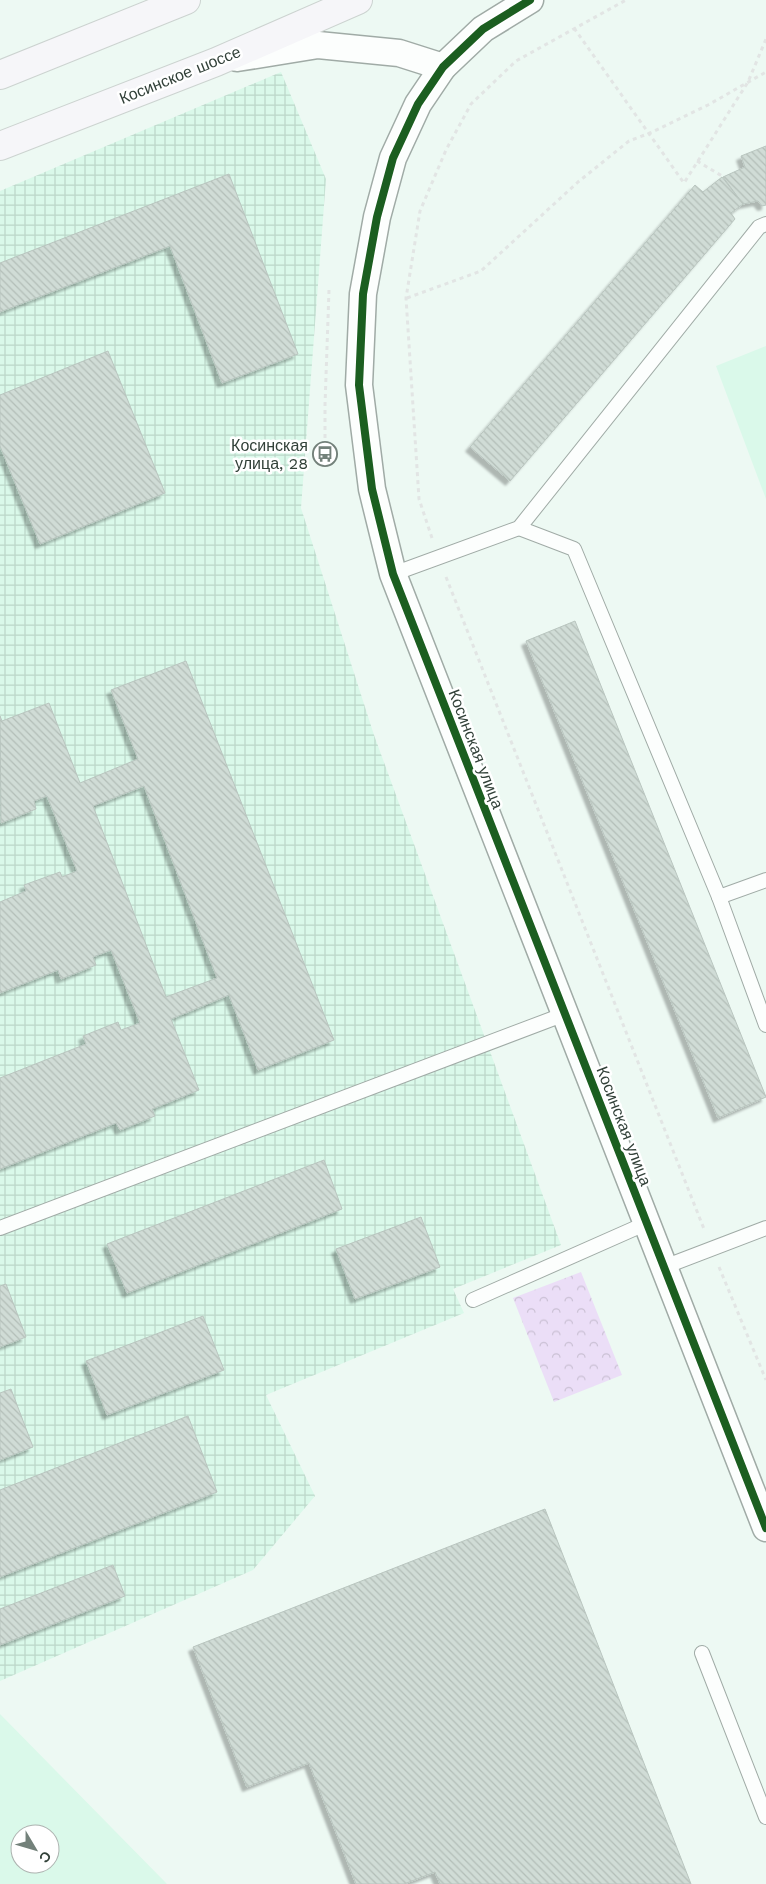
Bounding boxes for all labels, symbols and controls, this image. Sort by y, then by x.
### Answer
street label: Косинское шоссе [117,42,243,108]
place label: Косинская улица, 28 [231,436,308,473]
bus stop icon: Косинская улица, 28 [312,441,338,467]
street label: Косинская улица [444,687,508,811]
street label: Косинская улица [592,1064,656,1188]
north arrow [10,1824,60,1874]
text: С [36,1848,55,1866]

